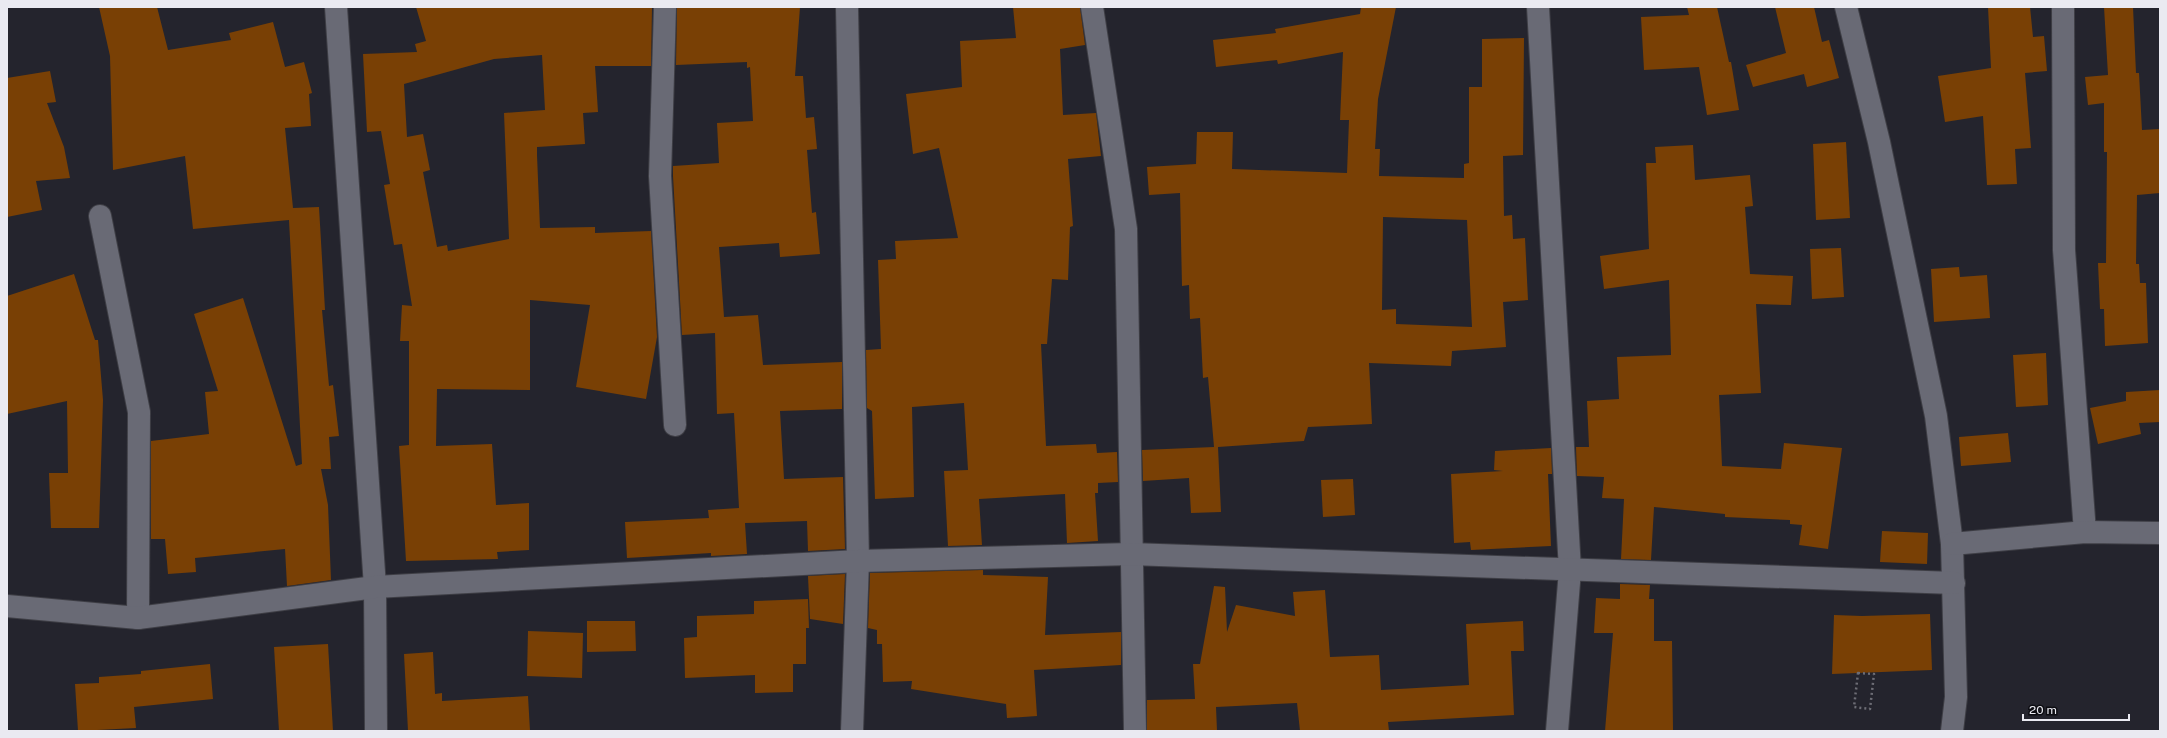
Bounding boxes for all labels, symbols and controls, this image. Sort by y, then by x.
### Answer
scale bar [2023,696,2129,722]
text: 20 m [2029,703,2057,717]

